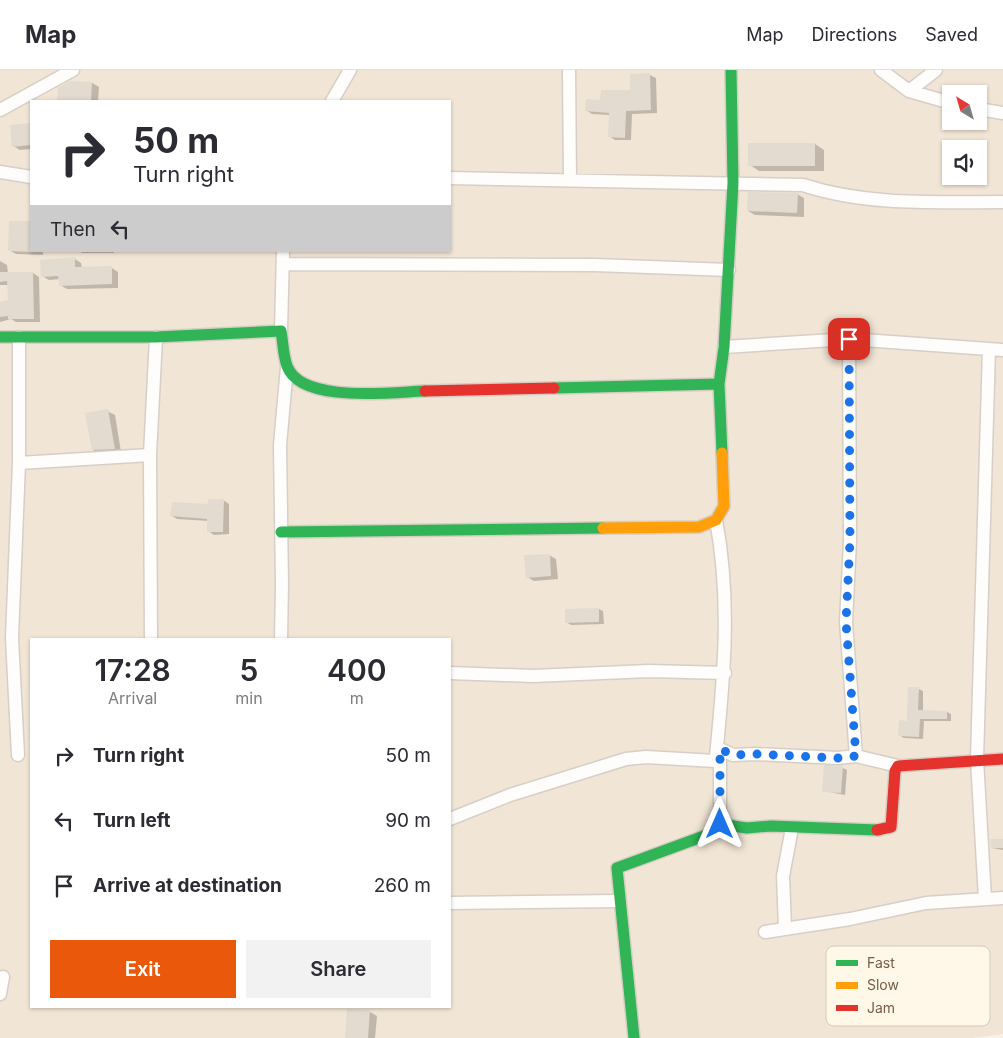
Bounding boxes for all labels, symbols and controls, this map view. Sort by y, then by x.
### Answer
text: Map [25,20,76,49]
text: Map [746,24,784,45]
text: Directions [812,24,897,45]
text: Saved [925,24,978,45]
north arrow [942,85,988,130]
map controls [942,85,987,185]
text: 50 m [133,119,219,161]
icon: right [50,120,115,185]
button: sound [942,140,987,185]
text: Turn right [133,161,234,187]
icon: left [106,215,134,243]
text: Then [50,218,96,241]
pin [828,318,870,360]
icon: arrive [835,325,863,353]
text: 17:28 [94,652,171,688]
text: 5 [239,652,258,688]
text: 400 [327,652,387,688]
text: Arrival [108,688,157,708]
text: min [235,688,263,708]
text: m [350,688,364,708]
icon: right [50,742,78,770]
text: Turn right [93,744,184,767]
text: 50 m [385,744,431,767]
position arrow [693,797,745,849]
icon: left [50,807,78,835]
text: Turn left [93,809,171,832]
text: 90 m [385,809,431,832]
icon: arrive [50,872,78,900]
text: Arrive at destination [93,874,282,897]
text: 260 m [374,874,431,897]
button: Exit [50,940,236,998]
button: Share [246,940,431,998]
legend [826,946,990,1026]
text: Fast [867,954,895,971]
text: Slow [867,976,899,993]
text: Jam [867,999,895,1016]

